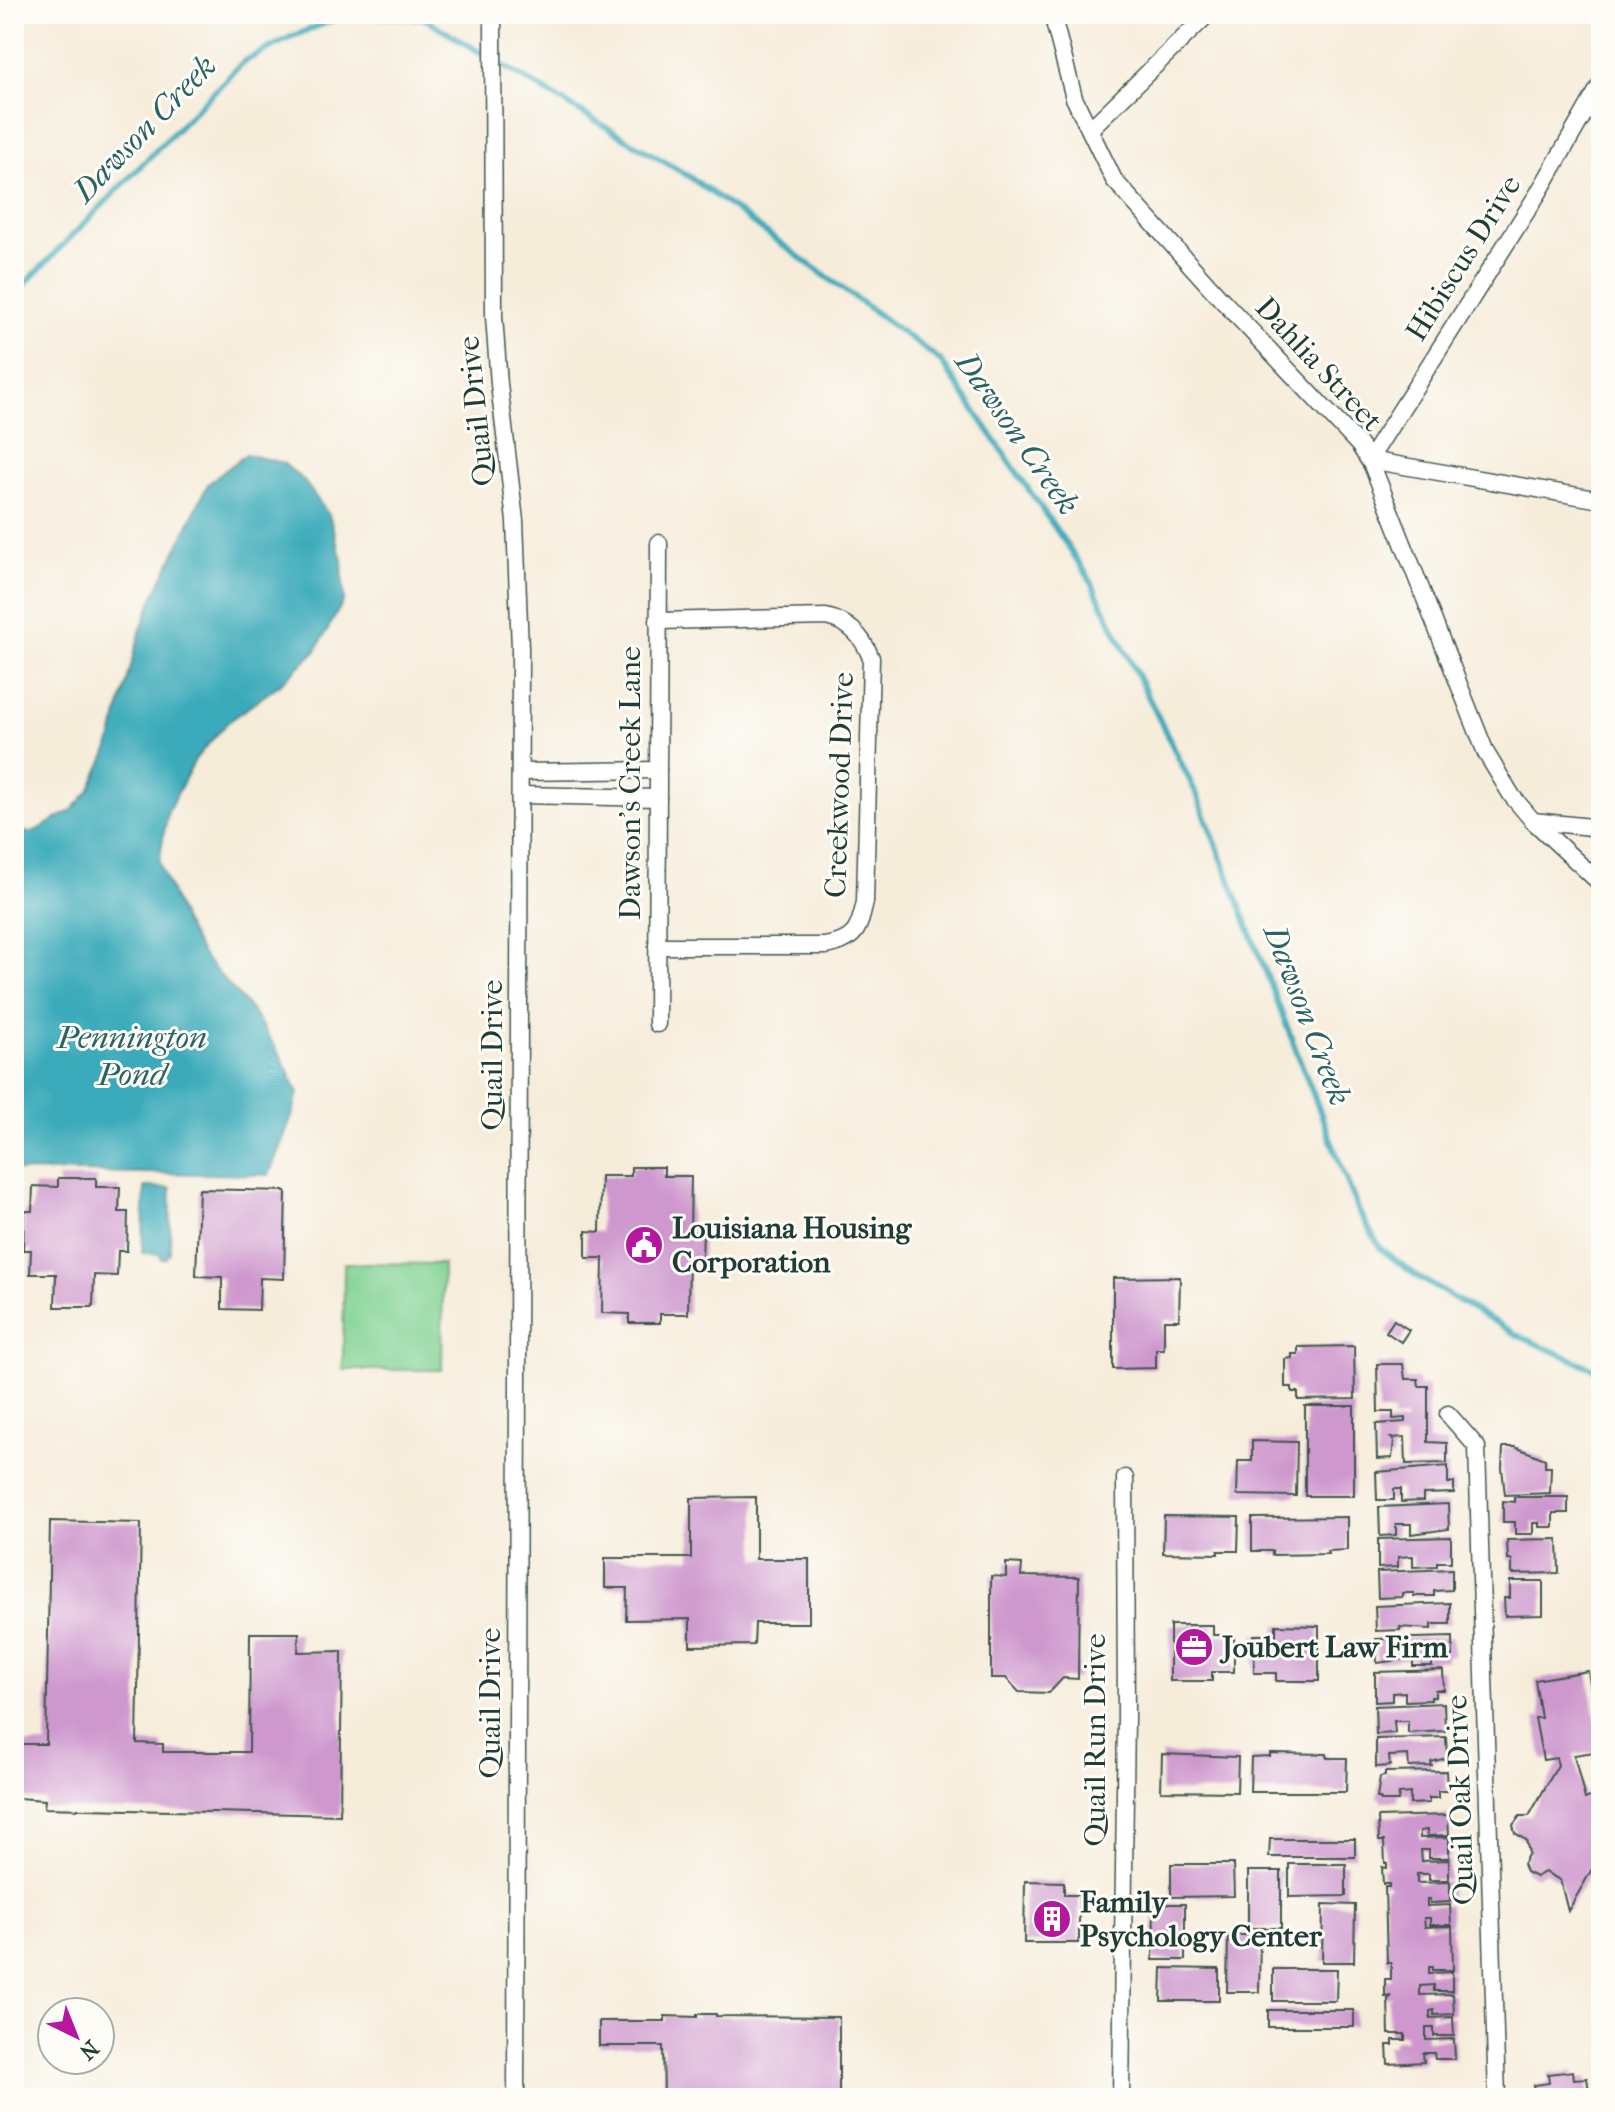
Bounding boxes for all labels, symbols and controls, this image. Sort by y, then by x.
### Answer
water label: Dawson Creek [64,47,224,211]
street label: Hibiscus Drive [1399,169,1528,348]
street label: Dahlia Street [1248,290,1390,439]
street label: Quail Drive [451,334,502,488]
water label: Dawson Creek [947,343,1087,522]
street label: Dawson's Creek Lane [613,646,648,920]
street label: Creekwood Drive [818,671,861,899]
water label: Dawson Creek [1256,918,1359,1110]
street label: Quail Drive [475,979,510,1130]
water label: Pennington Pond [55,1019,207,1093]
place label: Louisiana Housing Corporation [672,1211,912,1280]
public building icon: Louisiana Housing Corporation [623,1224,665,1266]
office icon: Joubert Law Firm [1173,1626,1215,1668]
street label: Quail Drive [473,1627,508,1778]
place label: Joubert Law Firm [1219,1630,1449,1665]
street label: Quail Run Drive [1078,1633,1113,1847]
street label: Quail Oak Drive [1439,1694,1482,1906]
place label: Family Psychology Center [1080,1885,1323,1954]
building icon: Family Psychology Center [1031,1898,1073,1940]
north arrow [36,1996,116,2076]
text: N [74,2035,104,2065]

